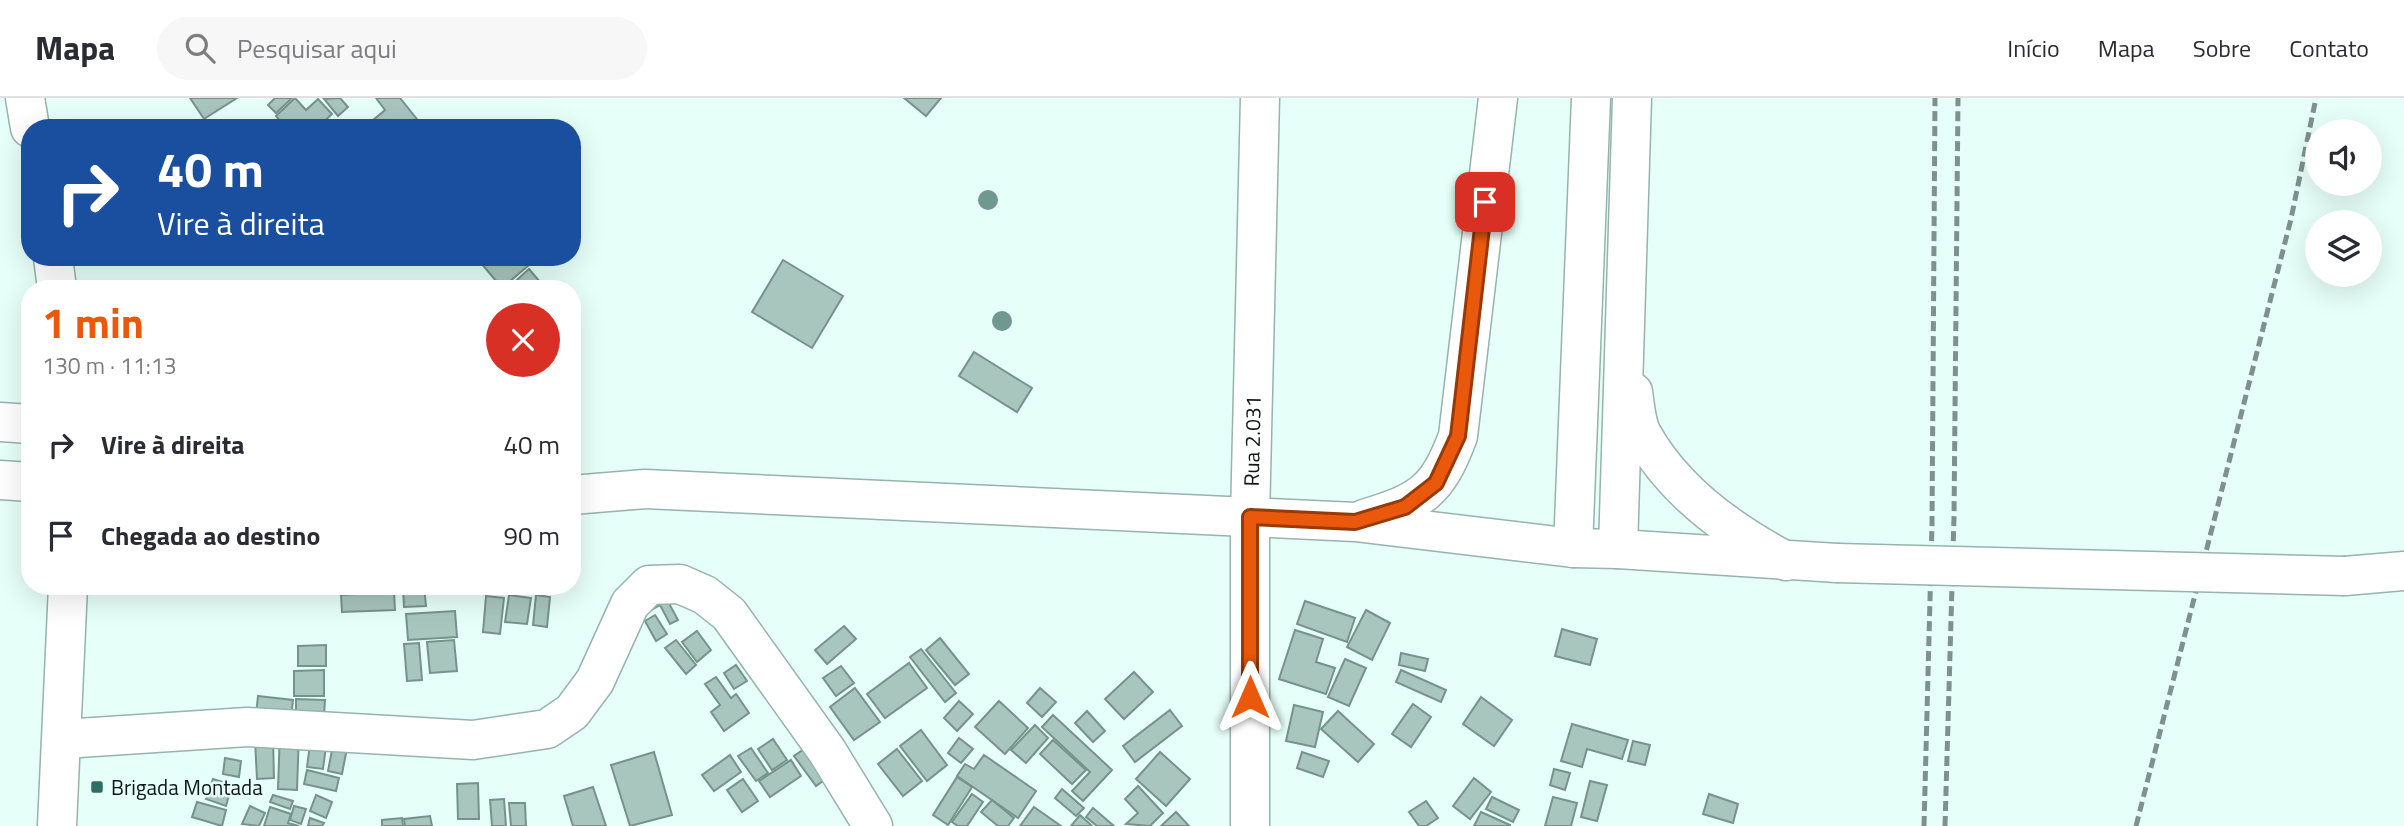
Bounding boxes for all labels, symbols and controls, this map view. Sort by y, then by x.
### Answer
search box [157,17,647,80]
text: Mapa [35,23,115,73]
icon: search [181,29,219,67]
text: Pesquisar aqui [237,29,397,68]
text: Início [2007,30,2060,66]
text: Mapa [2098,30,2155,66]
text: Sobre [2193,30,2251,66]
text: Contato [2289,30,2369,66]
map controls [2305,119,2382,287]
button: sound [2305,119,2382,196]
text: 40 m [157,131,264,206]
icon: right [42,147,133,238]
pin [1455,172,1515,232]
icon: arrive [1466,183,1504,221]
text: Vire à direita [157,199,325,247]
button: layers [2305,210,2382,287]
text: 1 min [42,290,144,354]
button: close [486,303,560,377]
text: 130 m · 11:13 [42,348,177,383]
street label: Rua 2.031 [1235,395,1269,487]
text: Vire à direita [101,425,244,464]
text: 40 m [503,425,560,464]
icon: right [42,426,80,464]
text: Chegada ao destino [101,516,320,555]
text: 90 m [503,516,560,555]
icon: arrive [42,517,80,555]
position arrow [1213,660,1287,734]
place label: Brigada Montada [111,771,263,803]
marker: Brigada Montada [89,779,105,795]

